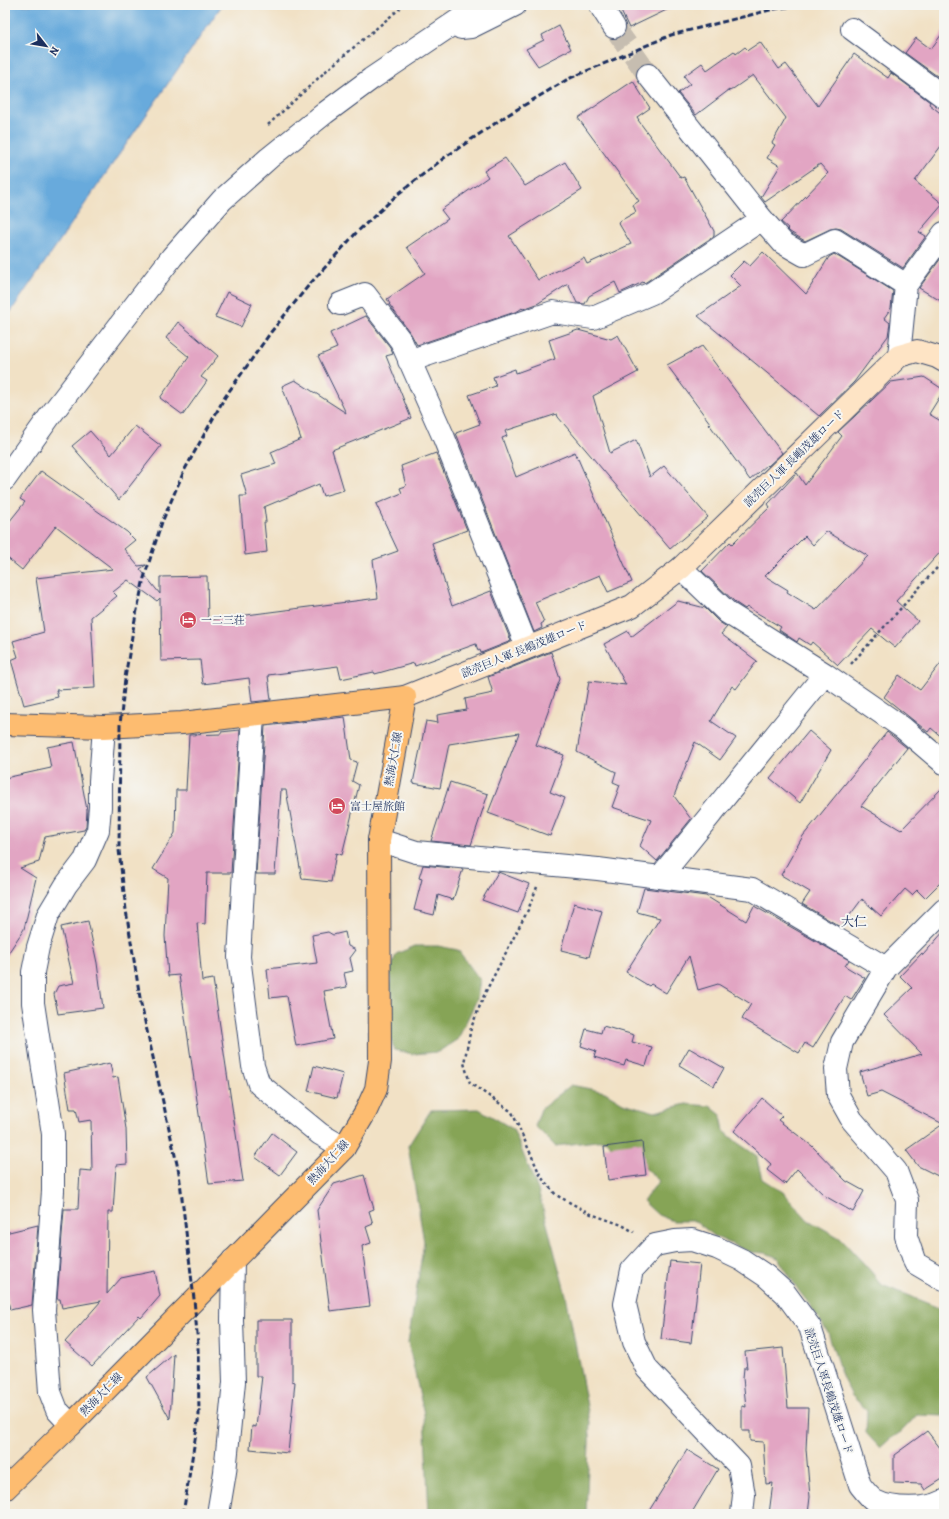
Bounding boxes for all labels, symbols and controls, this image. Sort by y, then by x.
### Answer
north arrow [26,26,66,66]
text: N [46,44,63,58]
street label: 読売巨人軍 長嶋茂雄ロード [741,406,848,510]
hotel icon: 一二三荘 [178,610,198,630]
place label: 一二三荘 [201,613,245,628]
street label: 読売巨人軍 長嶋茂雄ロード [459,617,589,682]
street label: 熱海大仁線 [381,731,406,787]
hotel icon: 富士屋旅館 [327,796,347,816]
place label: 富士屋旅館 [350,799,405,814]
district label: 大仁 [841,913,867,930]
street label: 熱海大仁線 [304,1137,352,1188]
street label: 読売巨人軍長嶋茂雄ロード [801,1326,856,1456]
street label: 熱海大仁線 [77,1369,126,1419]

